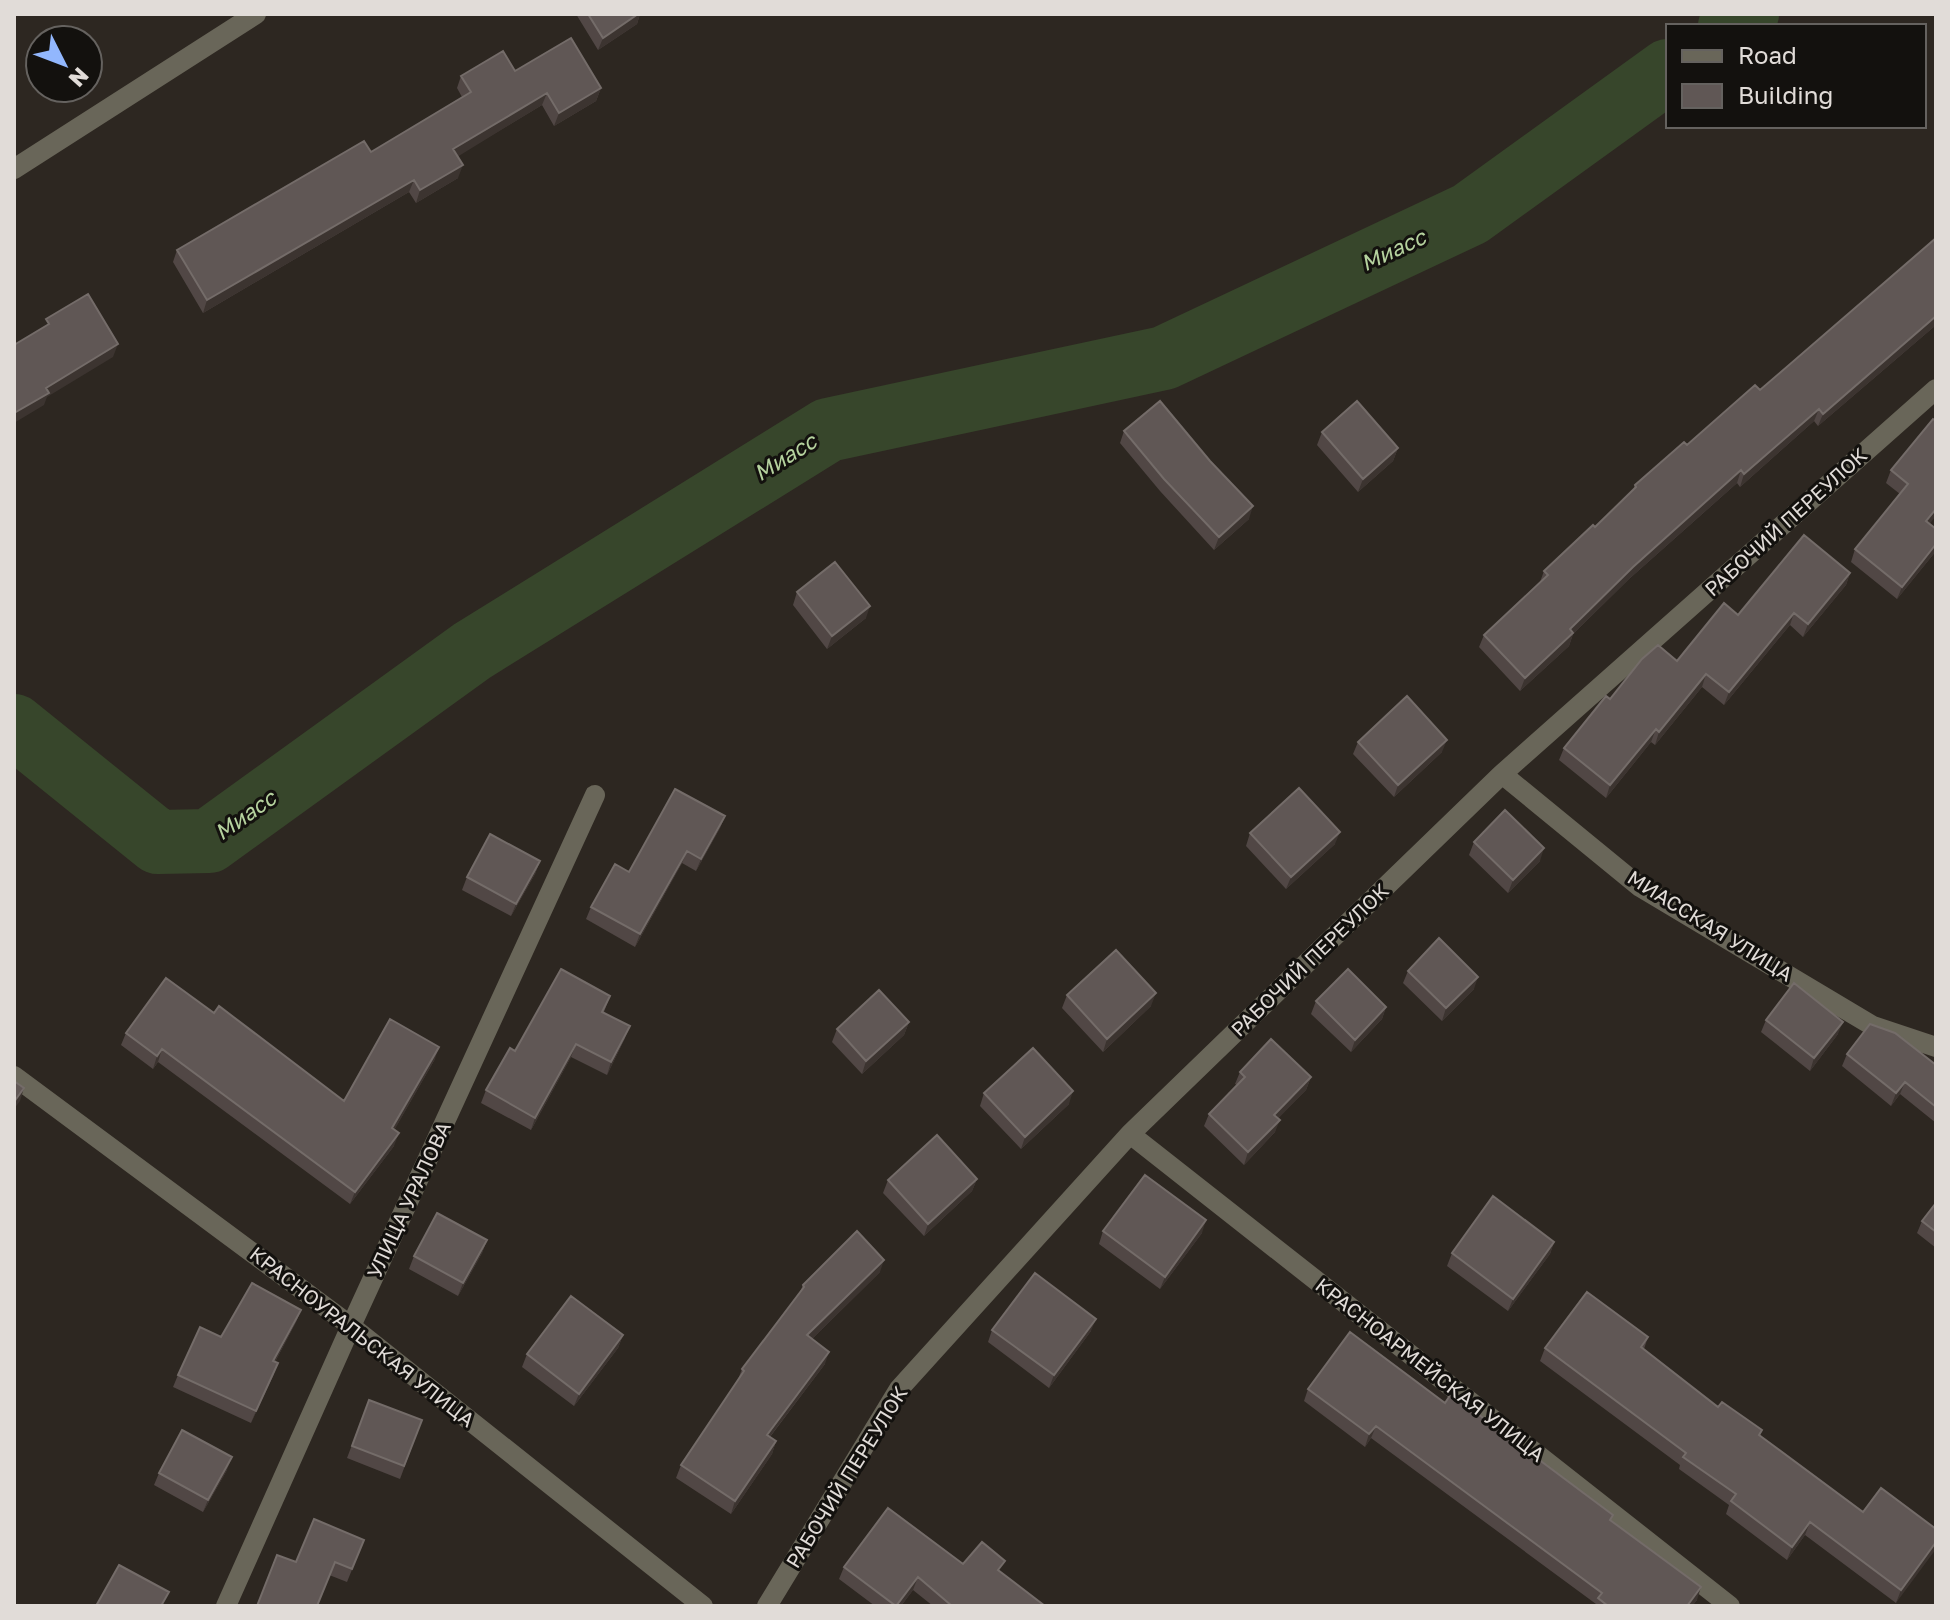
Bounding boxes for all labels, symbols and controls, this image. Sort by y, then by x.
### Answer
north arrow [24,24,104,104]
legend [1666,24,1926,128]
text: Road [1738,40,1797,69]
text: N [64,62,95,93]
text: Building [1738,80,1833,109]
water label: Миасс [1356,222,1431,276]
water label: Миасс [748,426,823,486]
street label: РАБОЧИЙ ПЕРЕУЛОК [1699,442,1871,600]
water label: Миасс [209,783,282,845]
street label: МИАССКАЯ УЛИЦА [1624,865,1797,986]
street label: РАБОЧИЙ ПЕРЕУЛОК [1226,878,1393,1041]
street label: УЛИЦА УРАЛОВА [361,1117,455,1282]
street label: КРАСНОУРАЛЬСКАЯ УЛИЦА [245,1241,480,1431]
street label: КРАСНОАРМЕЙСКАЯ УЛИЦА [1311,1272,1550,1466]
street label: РАБОЧИЙ ПЕРЕУЛОК [780,1381,912,1572]

